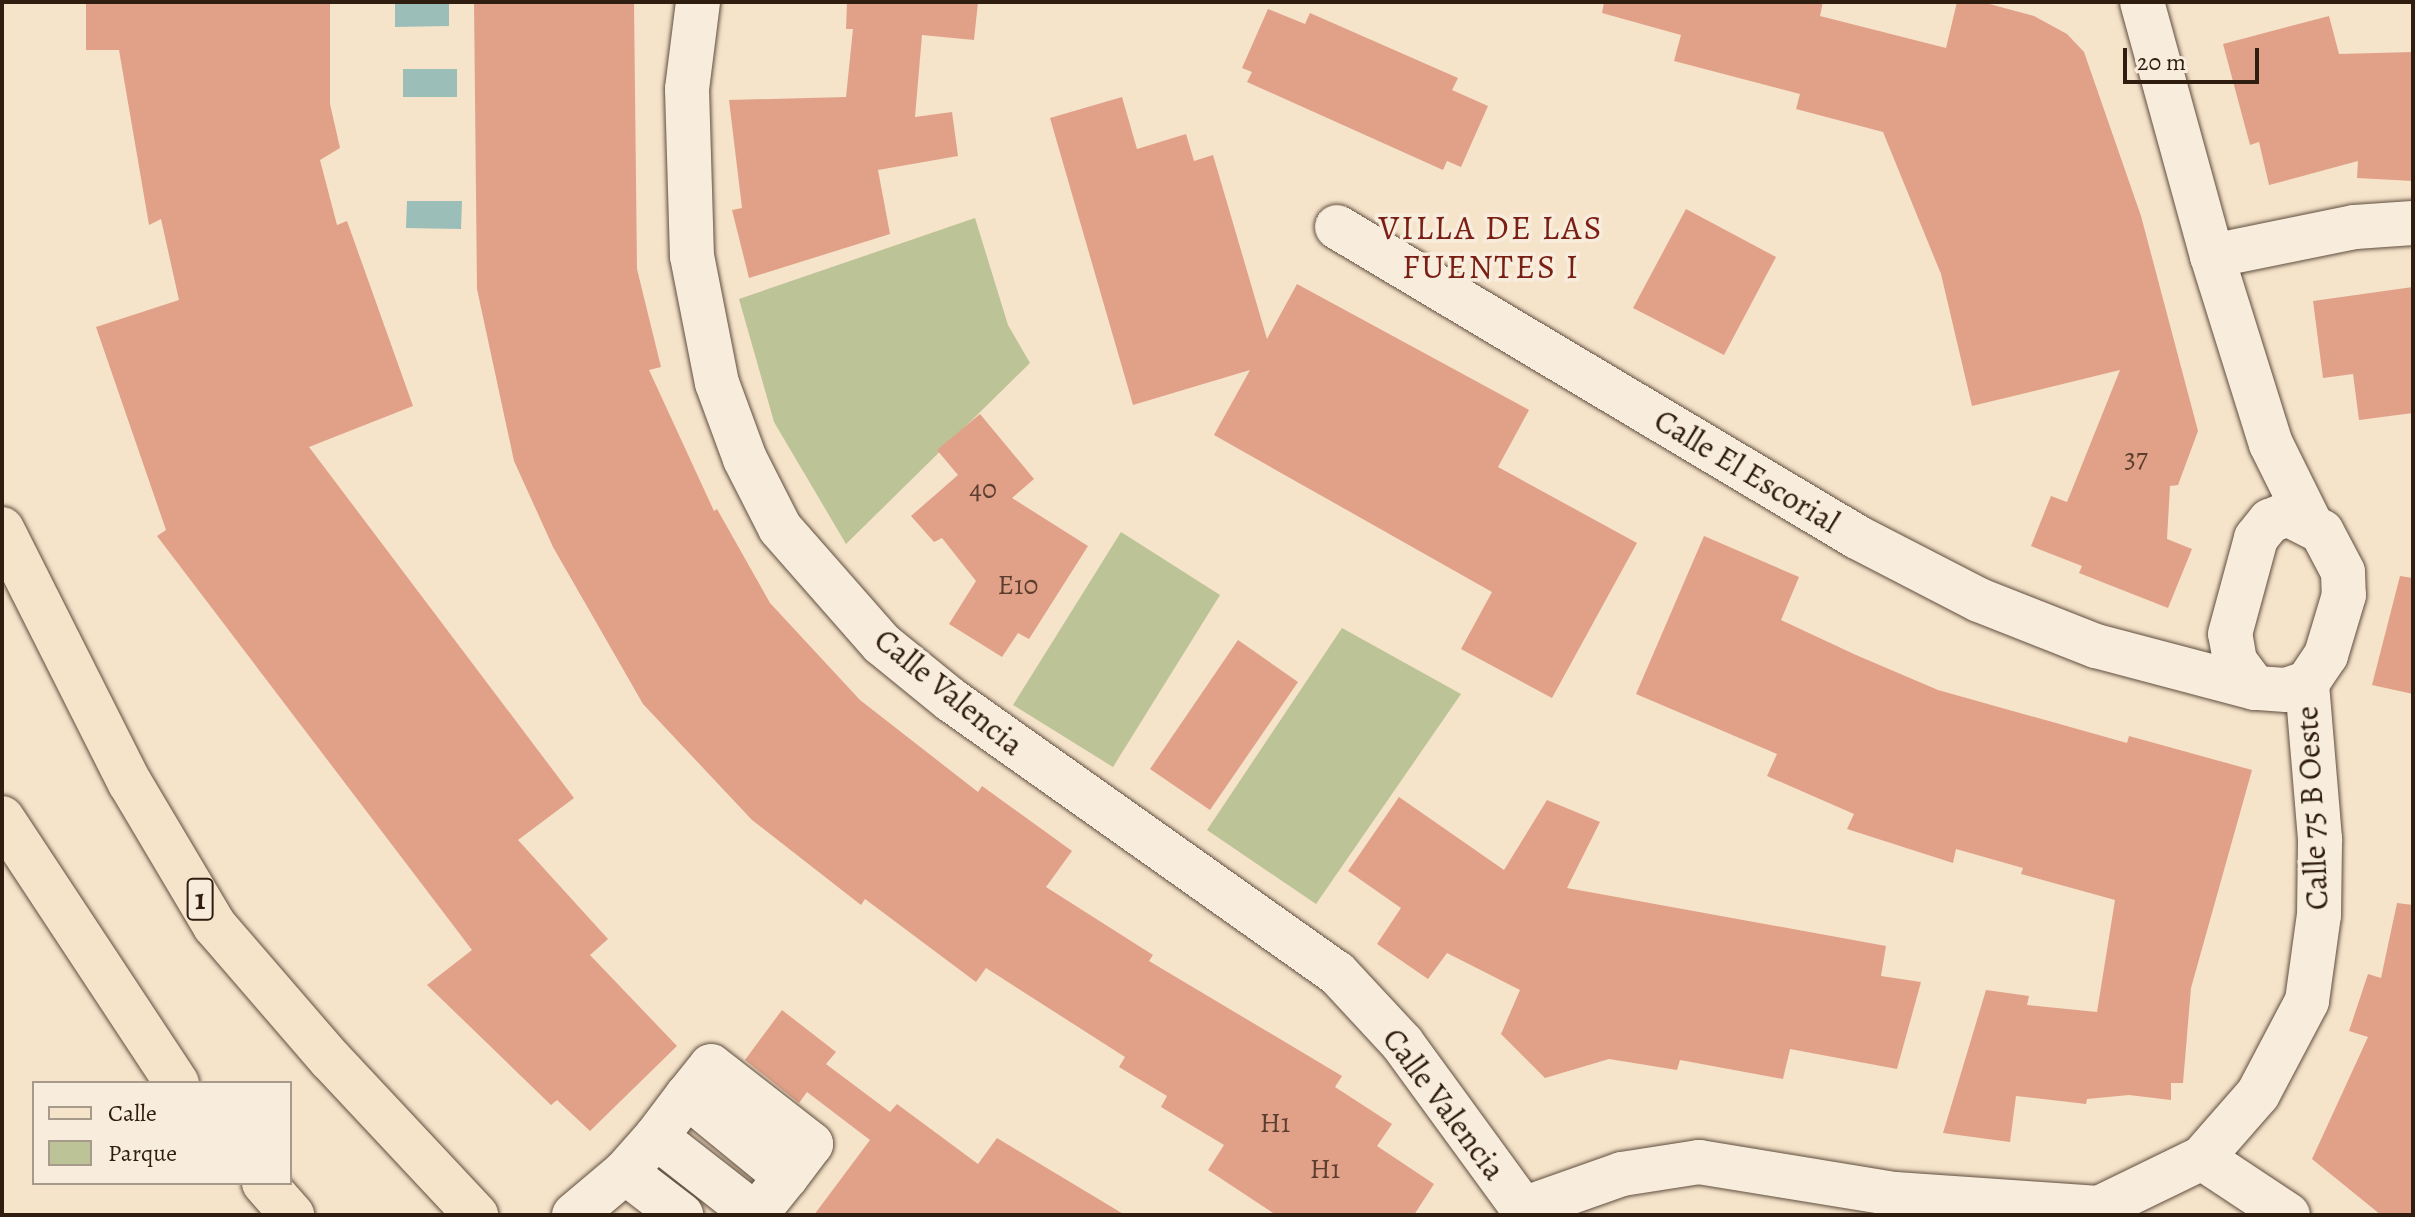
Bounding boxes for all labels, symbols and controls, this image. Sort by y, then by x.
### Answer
scale bar [2127,32,2263,82]
text: 20 m [2137,46,2186,78]
district label: VILLA DE LAS FUENTES I [1379,207,1603,286]
street label: Calle El Escorial [1647,401,1847,541]
house number: 37 [2124,441,2148,475]
house number: 40 [969,472,997,506]
house number: E10 [997,568,1039,602]
street label: Calle Valencia [867,620,1031,764]
street label: Calle 75 B Oeste [2287,705,2337,911]
road number: 1 [186,873,214,925]
street label: Calle Valencia [1374,1020,1514,1188]
legend [32,1081,292,1185]
text: Calle [108,1097,157,1129]
house number: H1 [1260,1106,1290,1140]
text: Parque [108,1137,177,1169]
house number: H1 [1310,1152,1340,1186]

